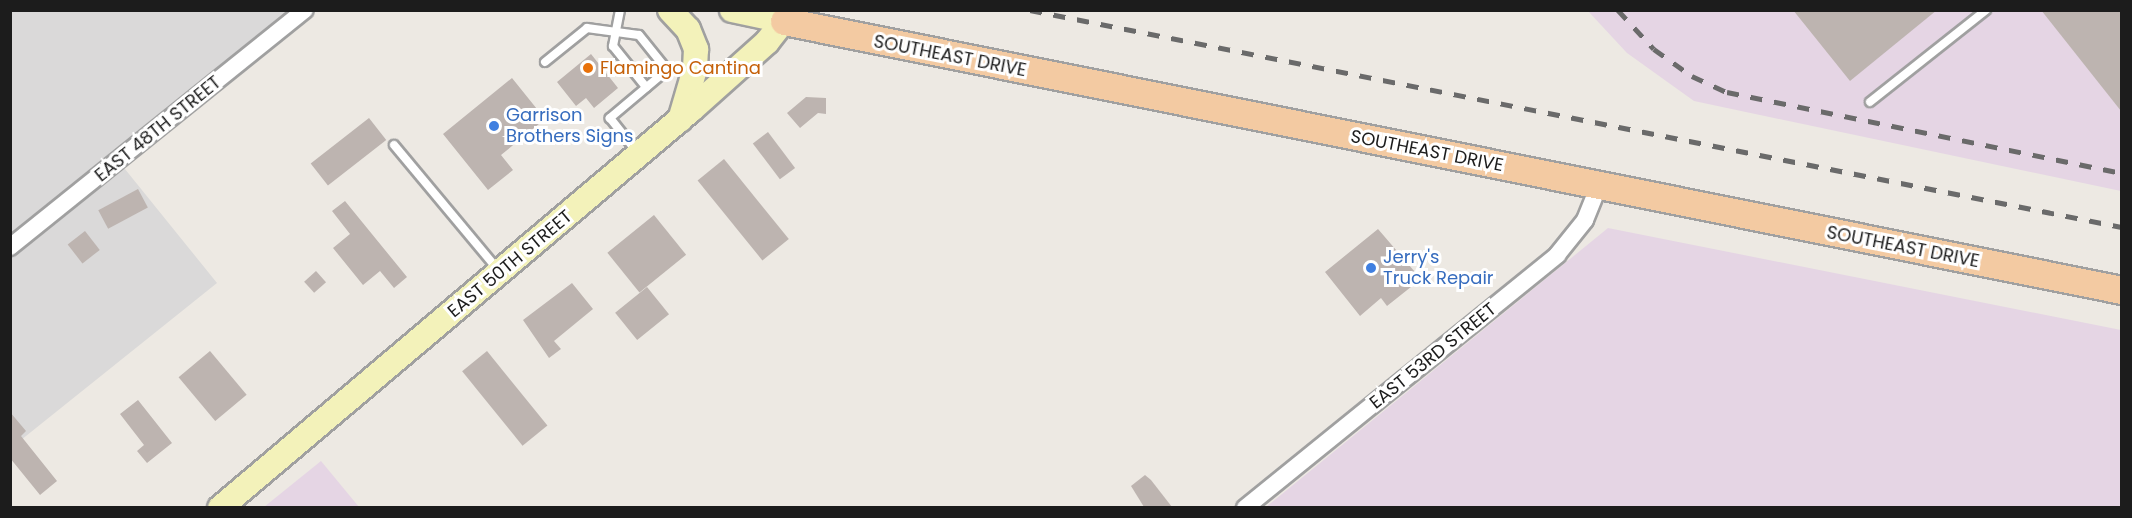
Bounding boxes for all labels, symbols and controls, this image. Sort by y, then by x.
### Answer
street label: SOUTHEAST DRIVE [872,31,1028,81]
place label: Flamingo Cantina [600,57,761,79]
marker: Flamingo Cantina [581,61,595,75]
street label: EAST 48TH STREET [91,72,225,186]
place label: Garrison Brothers Signs [506,105,633,148]
marker: Garrison Brothers Signs [487,119,501,133]
street label: SOUTHEAST DRIVE [1349,126,1505,176]
street label: EAST 50TH STREET [443,206,577,322]
street label: SOUTHEAST DRIVE [1825,222,1981,272]
place label: Jerry's Truck Repair [1383,247,1494,290]
marker: Jerry's Truck Repair [1364,261,1378,275]
street label: EAST 53RD STREET [1365,298,1501,414]

